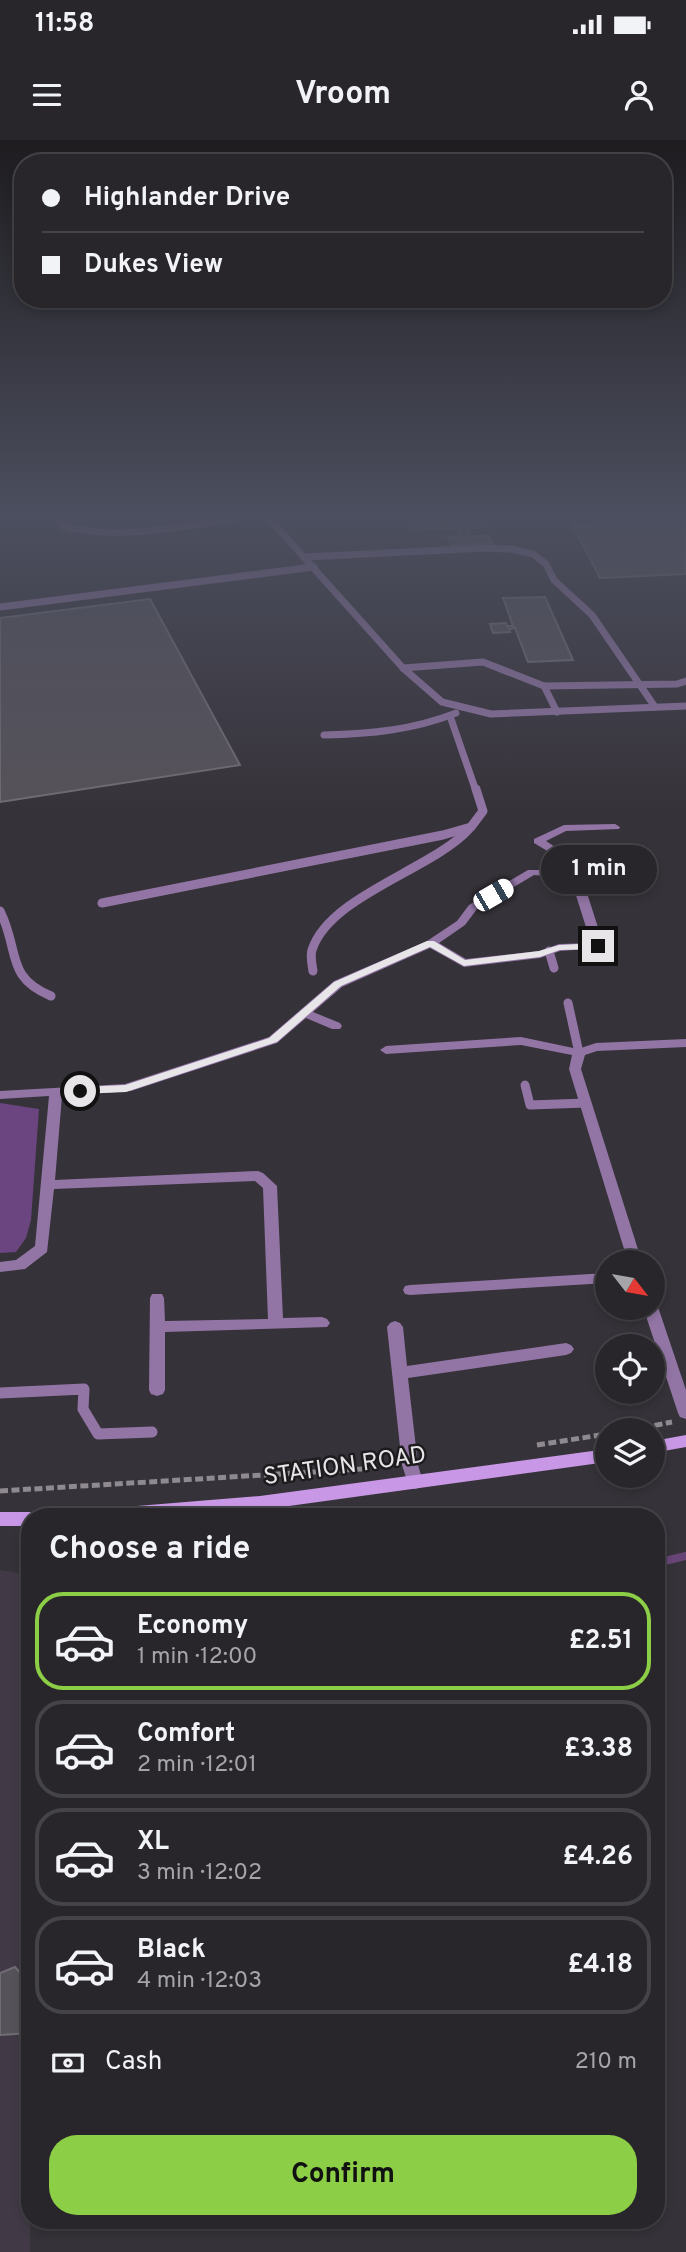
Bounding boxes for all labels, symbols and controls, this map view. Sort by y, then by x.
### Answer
text: 11:58 [35,8,94,41]
text: Vroom [295,75,391,115]
icon: menu [28,76,66,114]
icon: person [620,76,658,114]
text: Highlander Drive [84,182,290,215]
text: Dukes View [84,249,223,282]
callout: 1 min [540,844,656,894]
text: 1 min [571,855,627,884]
car [470,875,517,915]
route end [582,930,614,962]
route start [64,1075,96,1107]
north arrow [595,1250,665,1320]
map controls [595,1250,665,1488]
button: locate [595,1334,665,1404]
button: layers [595,1418,665,1488]
street label: STATION ROAD [262,1441,428,1493]
text: Choose a ride [49,1530,250,1570]
icon: car [53,1610,116,1673]
text: Economy [137,1610,248,1643]
text: £2.51 [569,1625,633,1658]
text: 1 min · 12:00 [137,1643,257,1672]
icon: car [53,1718,116,1781]
text: Comfort [137,1718,235,1751]
text: £3.38 [564,1733,633,1766]
text: 2 min · 12:01 [137,1751,257,1780]
icon: car [53,1826,116,1889]
text: XL [137,1826,169,1859]
text: £4.26 [562,1841,633,1874]
text: 3 min · 12:02 [137,1859,262,1888]
icon: car [53,1934,116,1997]
text: Black [137,1934,206,1967]
text: £4.18 [568,1949,633,1982]
text: 4 min · 12:03 [137,1967,262,1996]
icon: cash [49,2044,87,2082]
text: Cash [105,2046,162,2079]
text: 210 m [575,2048,637,2077]
button: Confirm [49,2135,637,2215]

